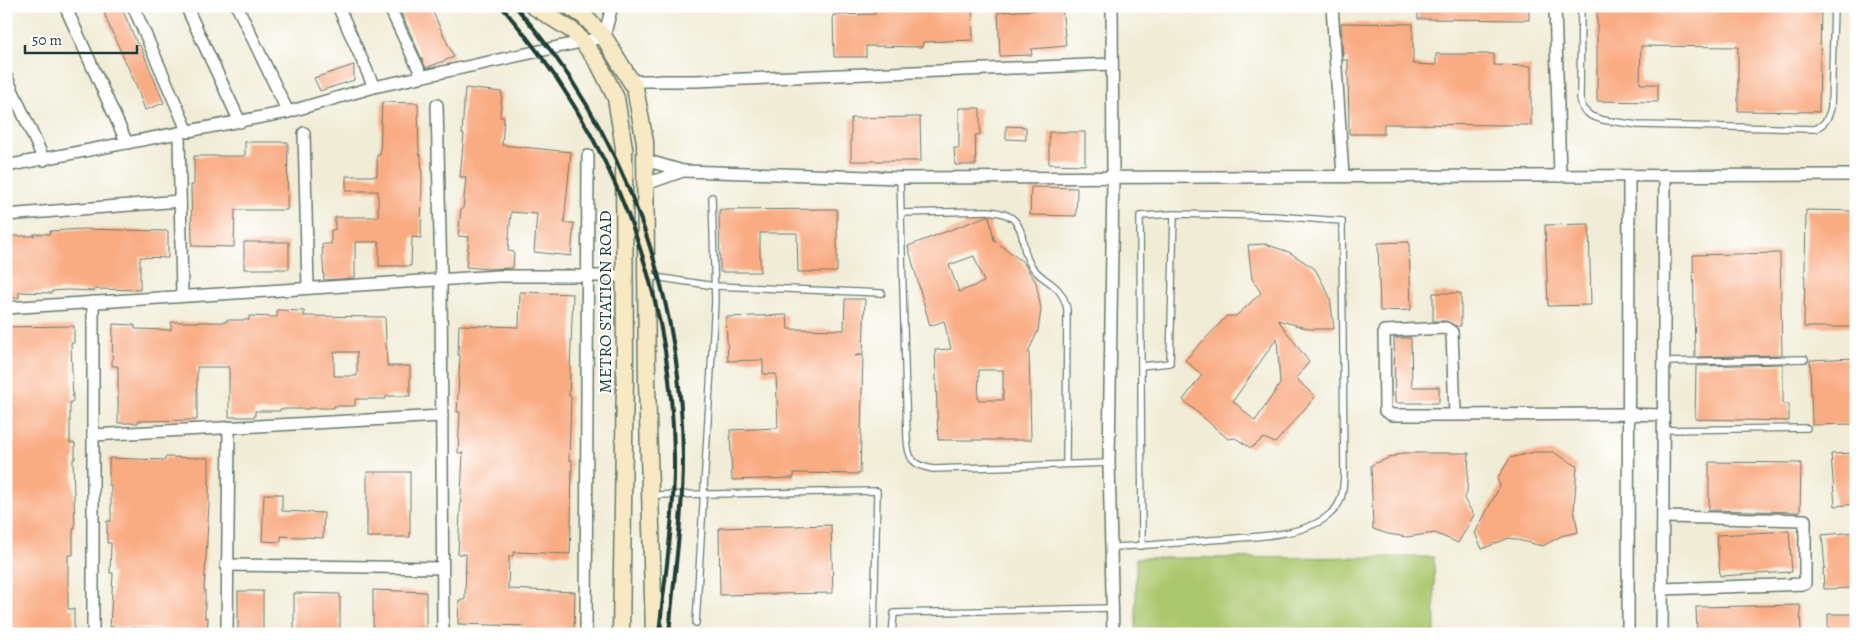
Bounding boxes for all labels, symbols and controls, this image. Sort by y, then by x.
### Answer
scale bar [25,22,138,54]
text: 50 m [32,30,62,50]
street label: METRO STATION ROAD [593,210,617,394]

